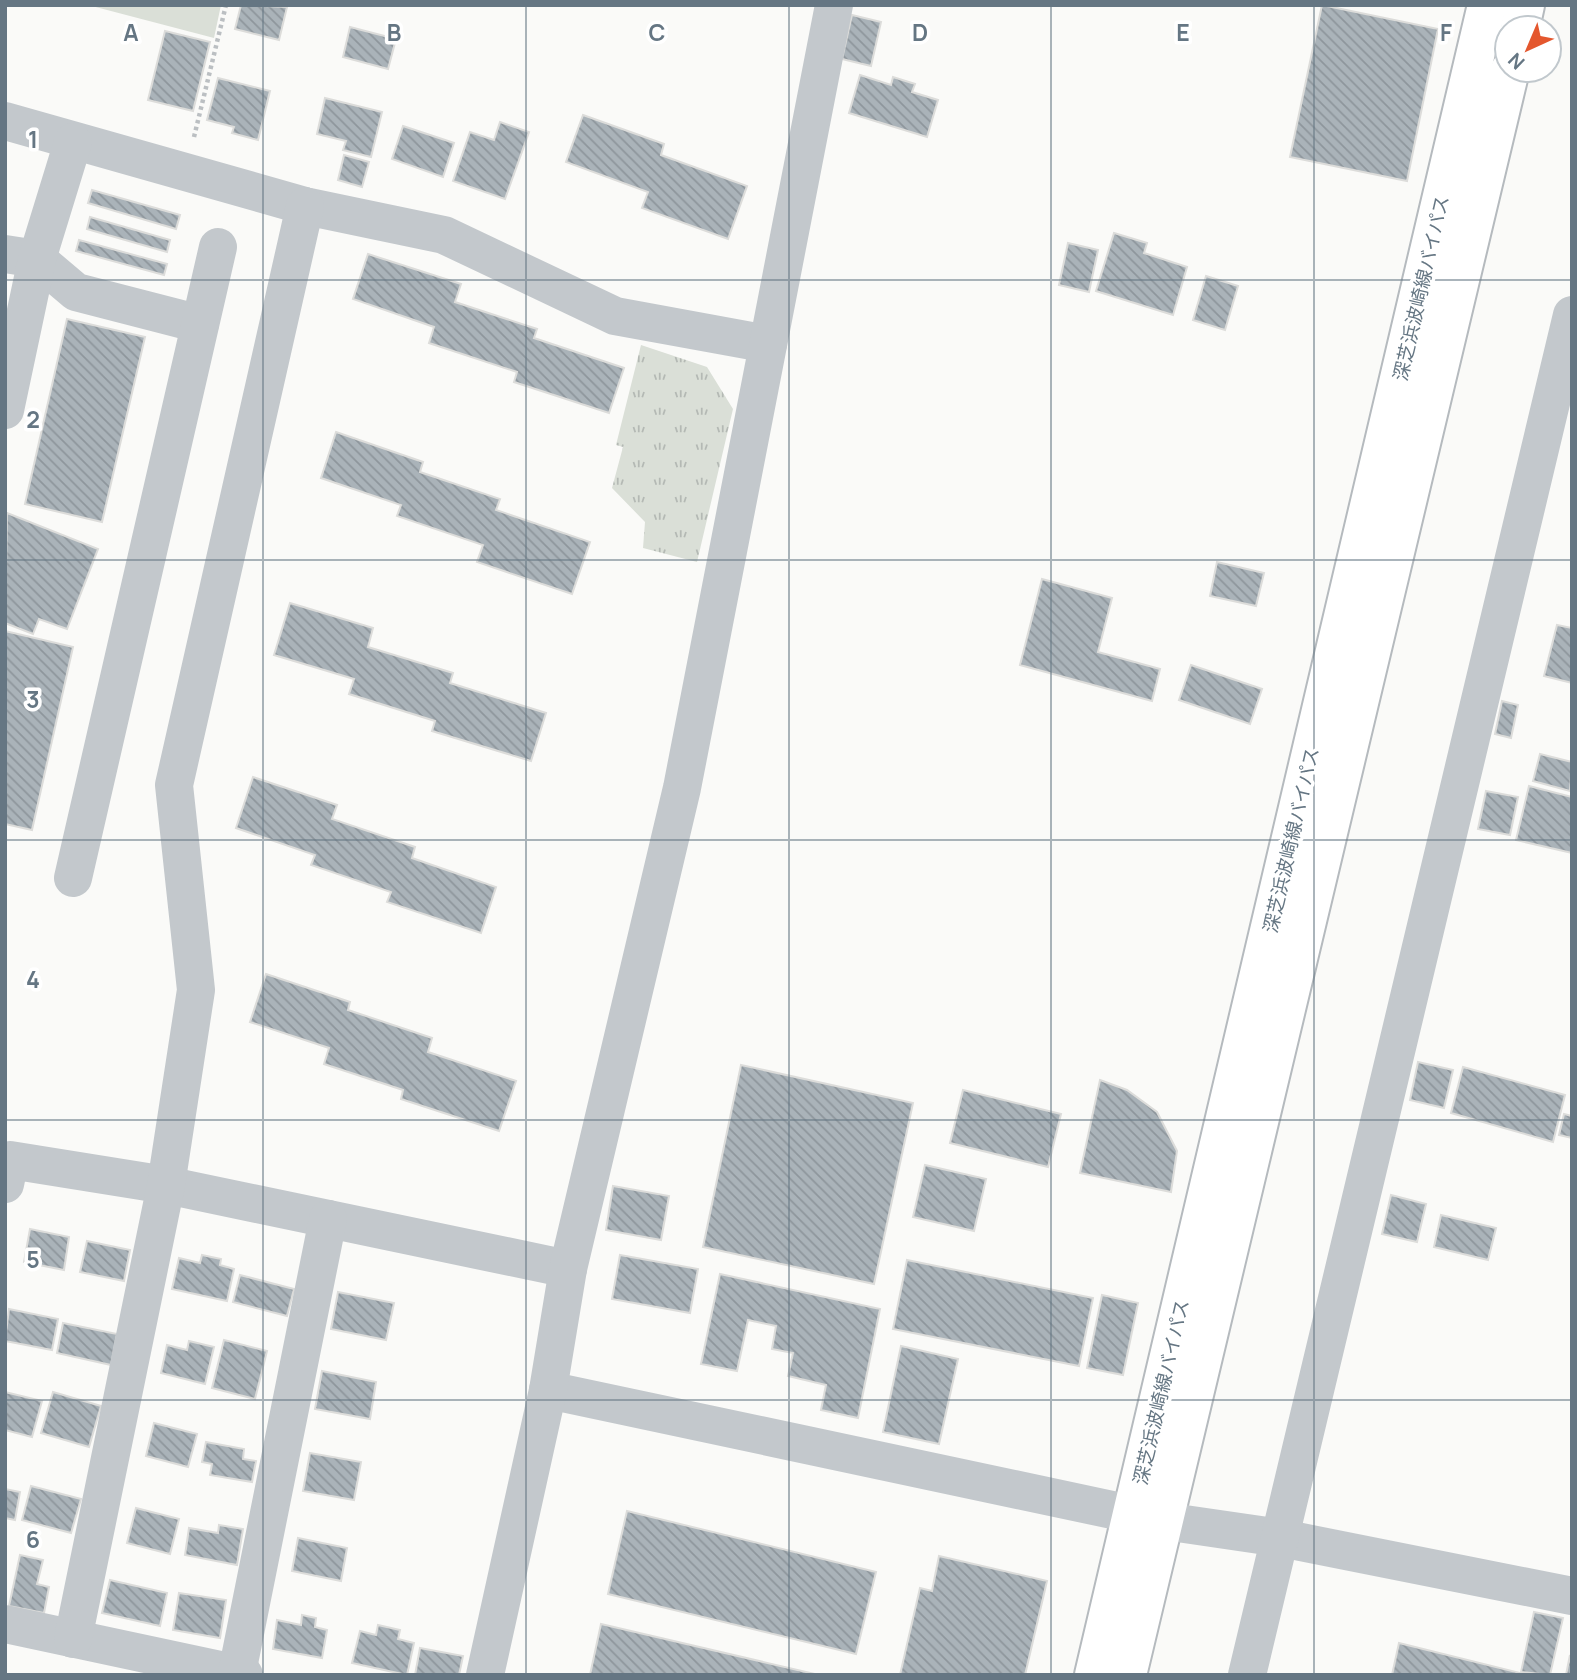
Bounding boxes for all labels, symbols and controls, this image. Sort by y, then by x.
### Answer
north arrow [1493,14,1563,84]
text: A [123,16,139,48]
text: B [387,16,401,48]
text: C [649,16,666,48]
text: D [912,16,928,48]
text: E [1176,16,1190,48]
text: F [1440,16,1452,48]
text: N [1502,47,1530,75]
text: 1 [28,123,38,155]
street label: 深芝浜波崎線バイパス [1387,193,1455,383]
text: 2 [26,403,40,435]
text: 3 [26,683,40,715]
street label: 深芝浜波崎線バイパス [1257,745,1325,935]
text: 4 [26,963,40,995]
text: 5 [26,1243,40,1275]
street label: 深芝浜波崎線バイパス [1127,1297,1195,1487]
text: 6 [26,1523,40,1555]

